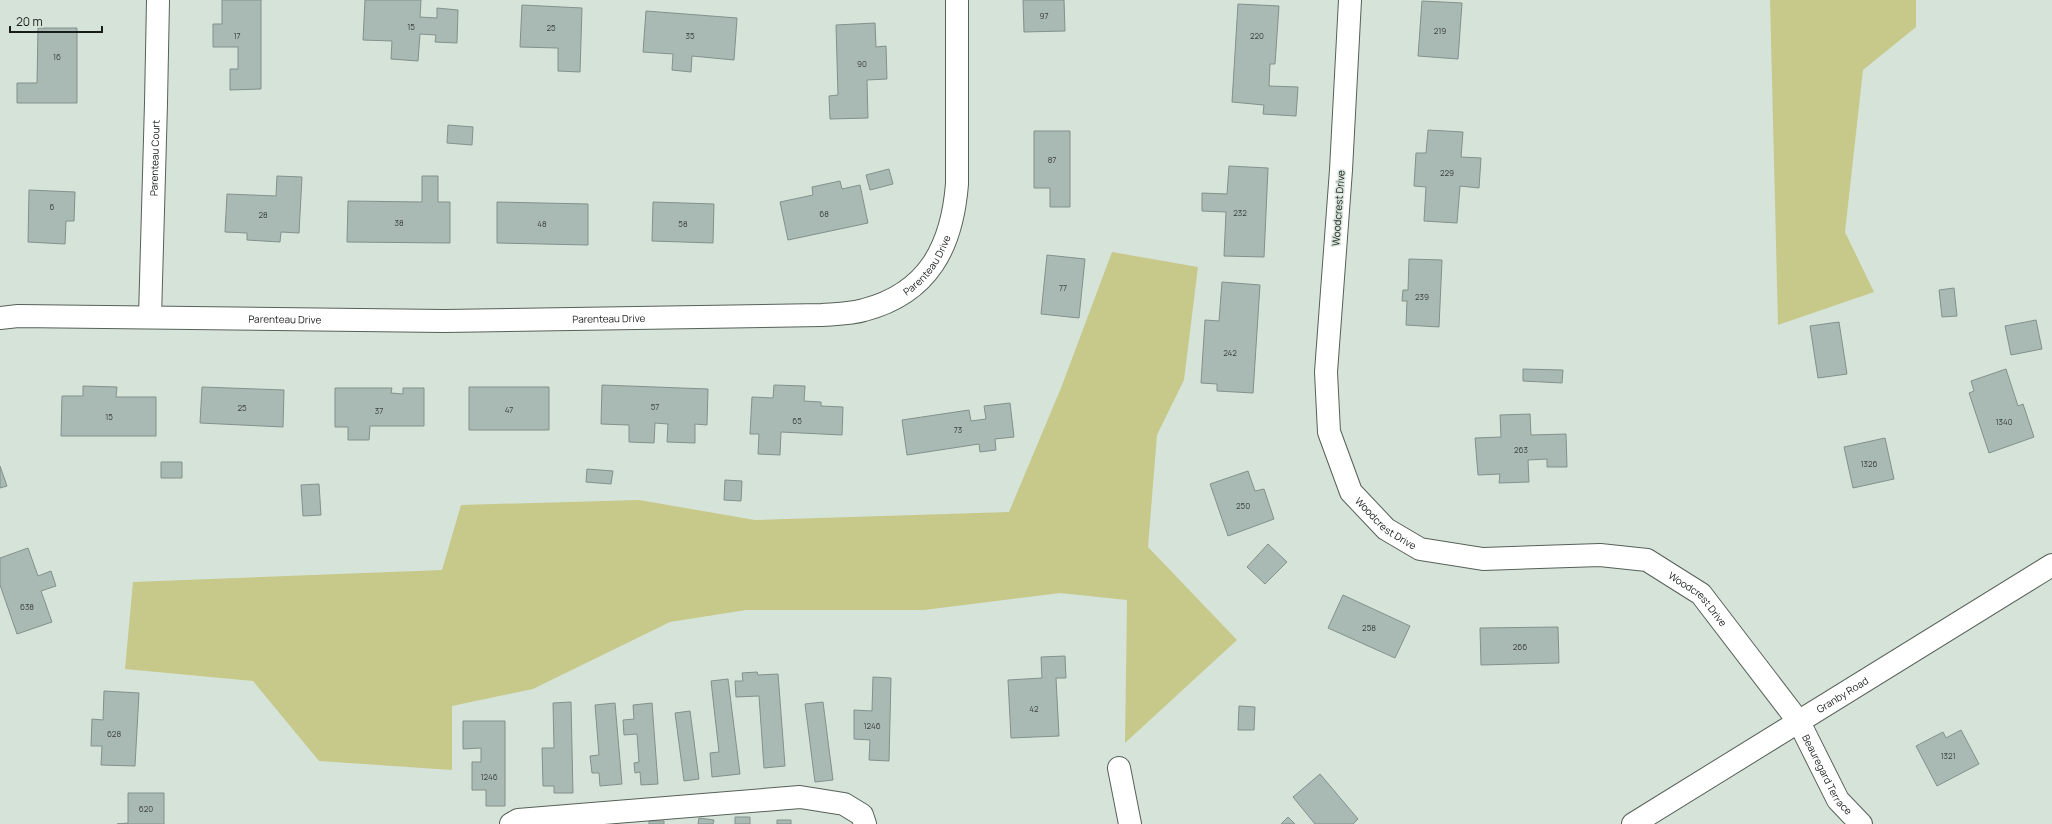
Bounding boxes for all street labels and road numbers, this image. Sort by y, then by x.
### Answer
street label: Parenteau Court [146,120,163,196]
street label: Woodcrest Drive [1328,169,1348,246]
street label: Parenteau Drive [900,233,954,298]
street label: Parenteau Drive [572,311,646,326]
street label: Parenteau Drive [248,312,322,327]
street label: Woodcrest Drive [1352,494,1419,553]
street label: Woodcrest Drive [1666,568,1730,629]
street label: Granby Road [1814,673,1871,716]
street label: Beauregard Terrace [1799,732,1855,818]

